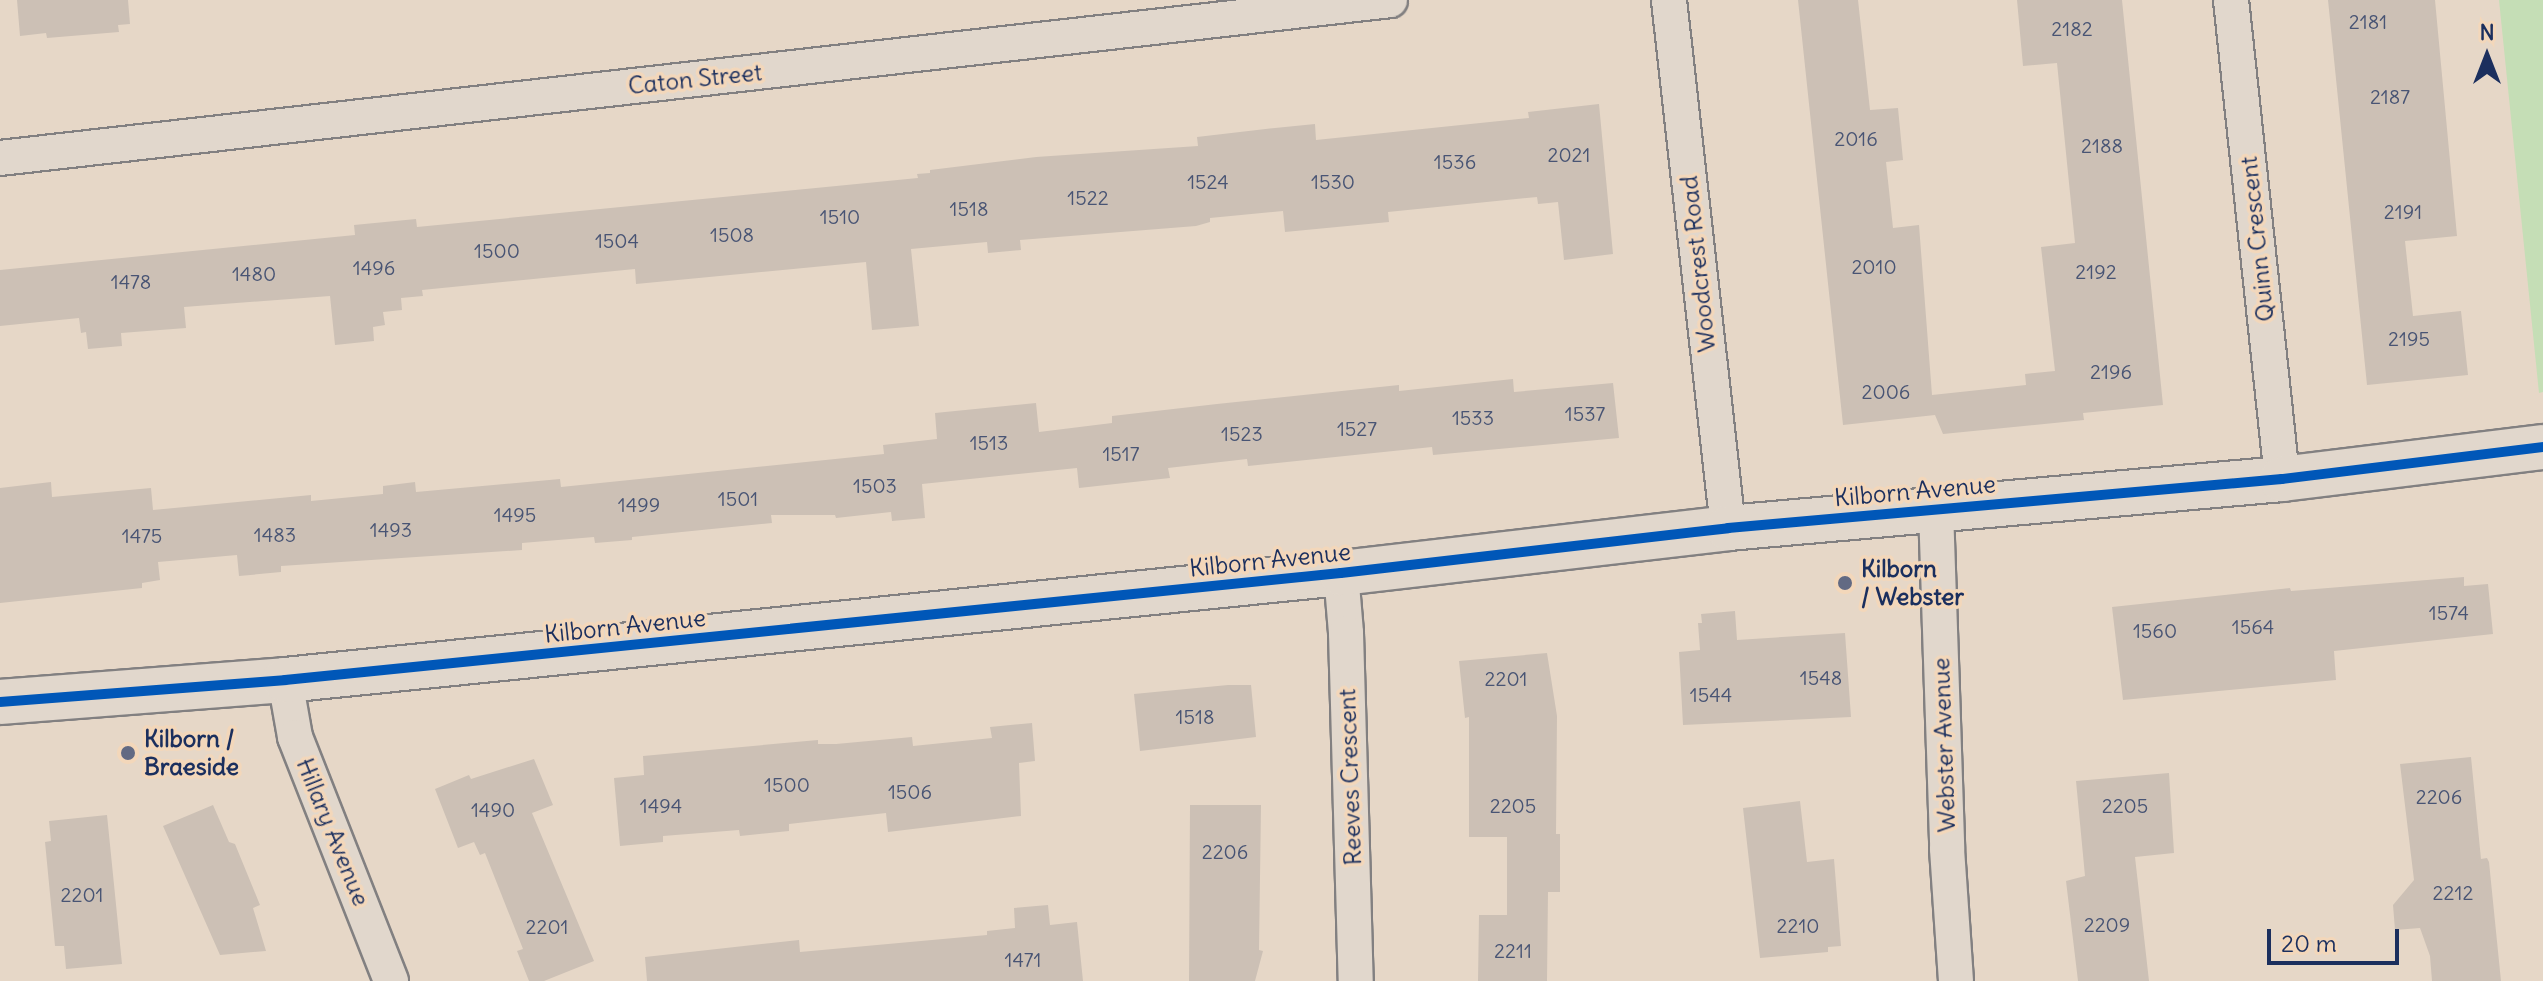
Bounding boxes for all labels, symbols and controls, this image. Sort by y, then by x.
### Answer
house number: 2181 [2349,9,2387,33]
house number: 2182 [2051,16,2093,40]
north arrow [2447,16,2527,96]
text: N [2479,18,2495,46]
street label: Caton Street [627,58,763,100]
house number: 2187 [2370,84,2410,108]
house number: 2016 [1834,126,1878,150]
house number: 2188 [2081,133,2123,157]
house number: 2021 [1547,142,1591,166]
house number: 1536 [1434,149,1476,173]
street label: Quinn Crescent [2234,155,2280,323]
house number: 1524 [1187,169,1229,193]
house number: 1530 [1311,169,1355,193]
street label: Woodcrest Road [1674,174,1722,354]
house number: 1522 [1067,185,1109,209]
house number: 1518 [950,196,988,220]
house number: 2191 [2384,199,2422,223]
house number: 1510 [820,204,860,228]
house number: 1508 [710,222,754,246]
house number: 1504 [595,228,639,252]
house number: 1500 [474,238,520,262]
house number: 2010 [1851,254,1897,278]
house number: 1496 [353,255,395,279]
house number: 2192 [2075,259,2117,283]
house number: 1480 [232,261,276,285]
house number: 1478 [111,269,151,293]
house number: 2195 [2388,326,2430,350]
house number: 2196 [2090,359,2132,383]
house number: 2006 [1862,379,1910,403]
house number: 1537 [1565,401,1605,425]
house number: 1533 [1452,405,1494,429]
house number: 1527 [1337,416,1377,440]
house number: 1523 [1221,421,1263,445]
house number: 1513 [970,430,1008,454]
house number: 1517 [1102,441,1140,465]
street label: Kilborn Avenue [1833,470,1997,512]
house number: 1503 [853,473,897,497]
house number: 1501 [718,486,758,510]
house number: 1499 [618,492,660,516]
house number: 1495 [494,502,536,526]
house number: 1493 [370,517,412,541]
house number: 1483 [254,522,296,546]
house number: 1475 [122,523,162,547]
street label: Kilborn Avenue [1188,537,1352,583]
place label: Kilborn / Webster [1861,555,1964,611]
marker: Kilborn / Webster [1836,574,1854,592]
house number: 1574 [2429,600,2469,624]
street label: Kilborn Avenue [543,603,707,649]
house number: 1564 [2232,614,2274,638]
house number: 1560 [2133,618,2177,642]
street label: Webster Avenue [1927,657,1961,833]
house number: 1548 [1800,665,1842,689]
house number: 2201 [1484,666,1528,690]
house number: 1544 [1690,682,1732,706]
street label: Reeves Crescent [1333,688,1367,866]
house number: 1518 [1176,704,1214,728]
place label: Kilborn / Braeside [144,725,239,781]
marker: Kilborn / Braeside [119,744,137,762]
street label: Hillary Avenue [290,754,376,910]
house number: 1500 [764,772,810,796]
house number: 1506 [888,779,932,803]
house number: 2206 [2416,784,2462,808]
house number: 1494 [640,793,682,817]
house number: 2205 [1490,793,1536,817]
house number: 2205 [2102,793,2148,817]
house number: 1490 [471,797,515,821]
house number: 2206 [1202,839,1248,863]
house number: 2212 [2433,880,2473,904]
house number: 2201 [60,882,104,906]
house number: 2209 [2084,912,2130,936]
house number: 2210 [1776,913,1820,937]
scale bar [2271,913,2403,963]
house number: 2201 [525,914,569,938]
text: 20 m [2281,928,2337,958]
house number: 2211 [1494,938,1532,962]
house number: 1471 [1004,947,1042,971]

